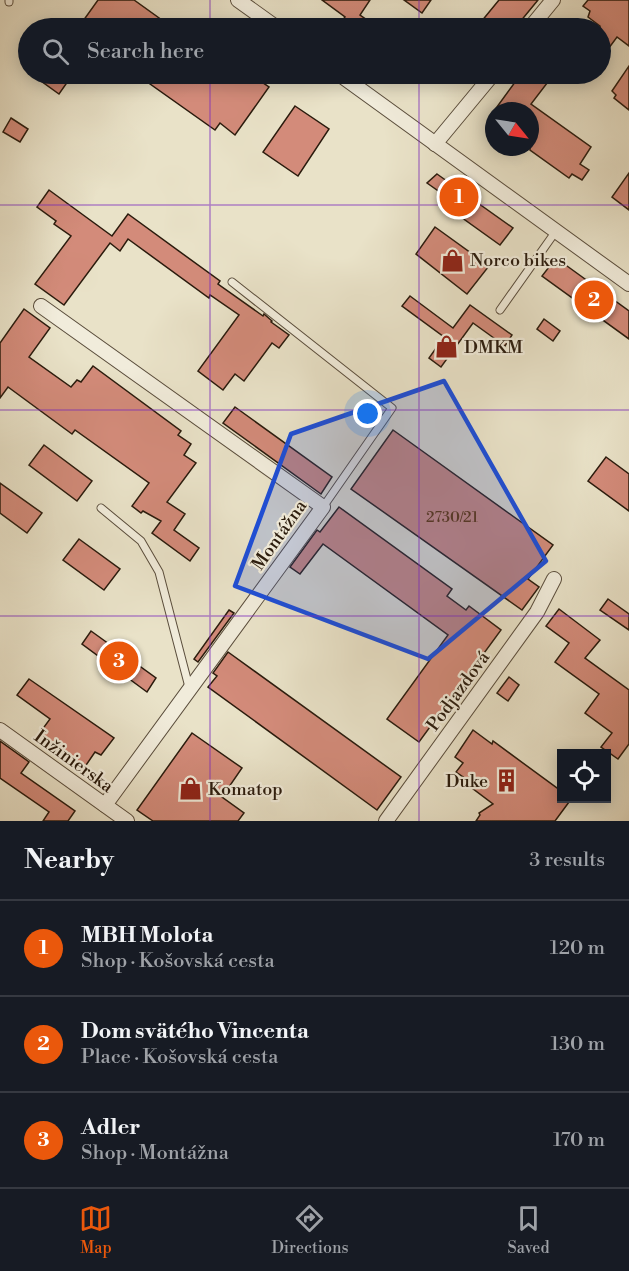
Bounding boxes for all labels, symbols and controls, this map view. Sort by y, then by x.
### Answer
search box [18,18,611,84]
icon: search [39,35,72,68]
text: Search here [87,38,204,65]
north arrow [485,102,539,156]
pin: 1 [440,174,478,220]
shop icon: Norco bikes [439,247,465,273]
place label: Norco bikes [470,249,566,272]
pin: 2 [574,278,614,322]
shop icon: DMKM [433,334,459,360]
place label: DMKM [464,336,523,359]
your location [353,399,382,428]
street label: Montážna [247,495,313,575]
house number: 2730/21 [426,508,479,527]
pin: 3 [100,638,138,684]
street label: Podjazdová [422,646,496,736]
street label: Inžinierska [29,725,119,798]
map controls [557,749,611,803]
button: locate [557,749,611,803]
building icon: Duke [493,768,519,794]
place label: Duke [445,770,488,793]
shop icon: Komatop [177,776,203,802]
place label: Komatop [208,778,283,801]
text: Nearby [24,844,114,876]
text: 3 results [529,848,605,873]
text: MBH Molota [81,922,213,949]
text: 1 [39,936,48,961]
text: 120 m [550,936,605,961]
text: Shop · Košovská cesta [81,949,275,974]
text: Dom svätého Vincenta [81,1018,309,1045]
text: 2 [37,1032,50,1057]
text: 130 m [550,1032,605,1057]
text: Place · Košovská cesta [81,1045,278,1070]
text: Adler [81,1114,140,1141]
text: 3 [37,1128,50,1153]
text: 170 m [553,1128,605,1153]
text: Shop · Montážna [81,1141,229,1166]
tab: Map [79,1202,112,1258]
tab: Directions [271,1202,349,1258]
tab: Saved [507,1202,550,1258]

